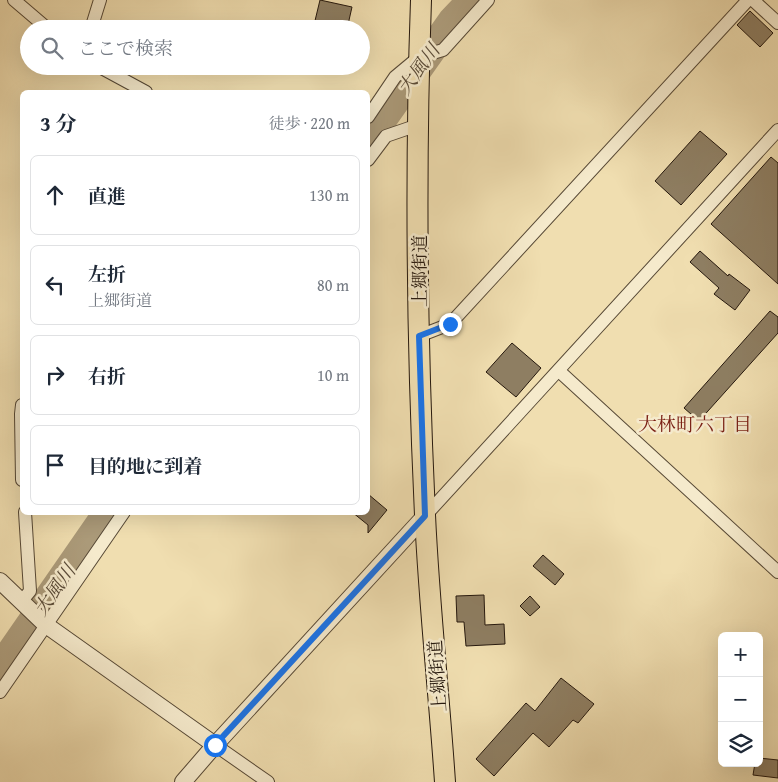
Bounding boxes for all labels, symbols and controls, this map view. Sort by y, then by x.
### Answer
search box [20,20,370,75]
icon: search [38,34,66,62]
text: ここで検索 [78,34,173,62]
water label: 大風川 [390,36,447,100]
text: 3 分 [40,108,77,139]
text: 徒歩 · 220 m [269,111,350,135]
icon: ahead [41,181,69,209]
text: 直進 [88,182,126,210]
text: 130 m [309,183,349,207]
street label: 上郷街道 [406,235,433,307]
text: 左折 [88,260,126,288]
icon: left [41,271,69,299]
text: 80 m [317,273,349,297]
text: 上郷街道 [88,288,152,312]
route end [439,313,462,336]
icon: right [41,361,69,389]
text: 右折 [88,362,126,390]
text: 10 m [317,363,349,387]
district label: 大林町六丁目 [638,410,752,438]
icon: arrive [41,451,69,479]
text: 目的地に到着 [88,452,202,480]
water label: 大風川 [26,557,83,621]
map controls [718,632,763,767]
button: + [718,632,763,677]
street label: 上郷街道 [421,639,453,713]
button: − [718,677,763,722]
button: layers [718,722,763,767]
route start [204,734,227,757]

